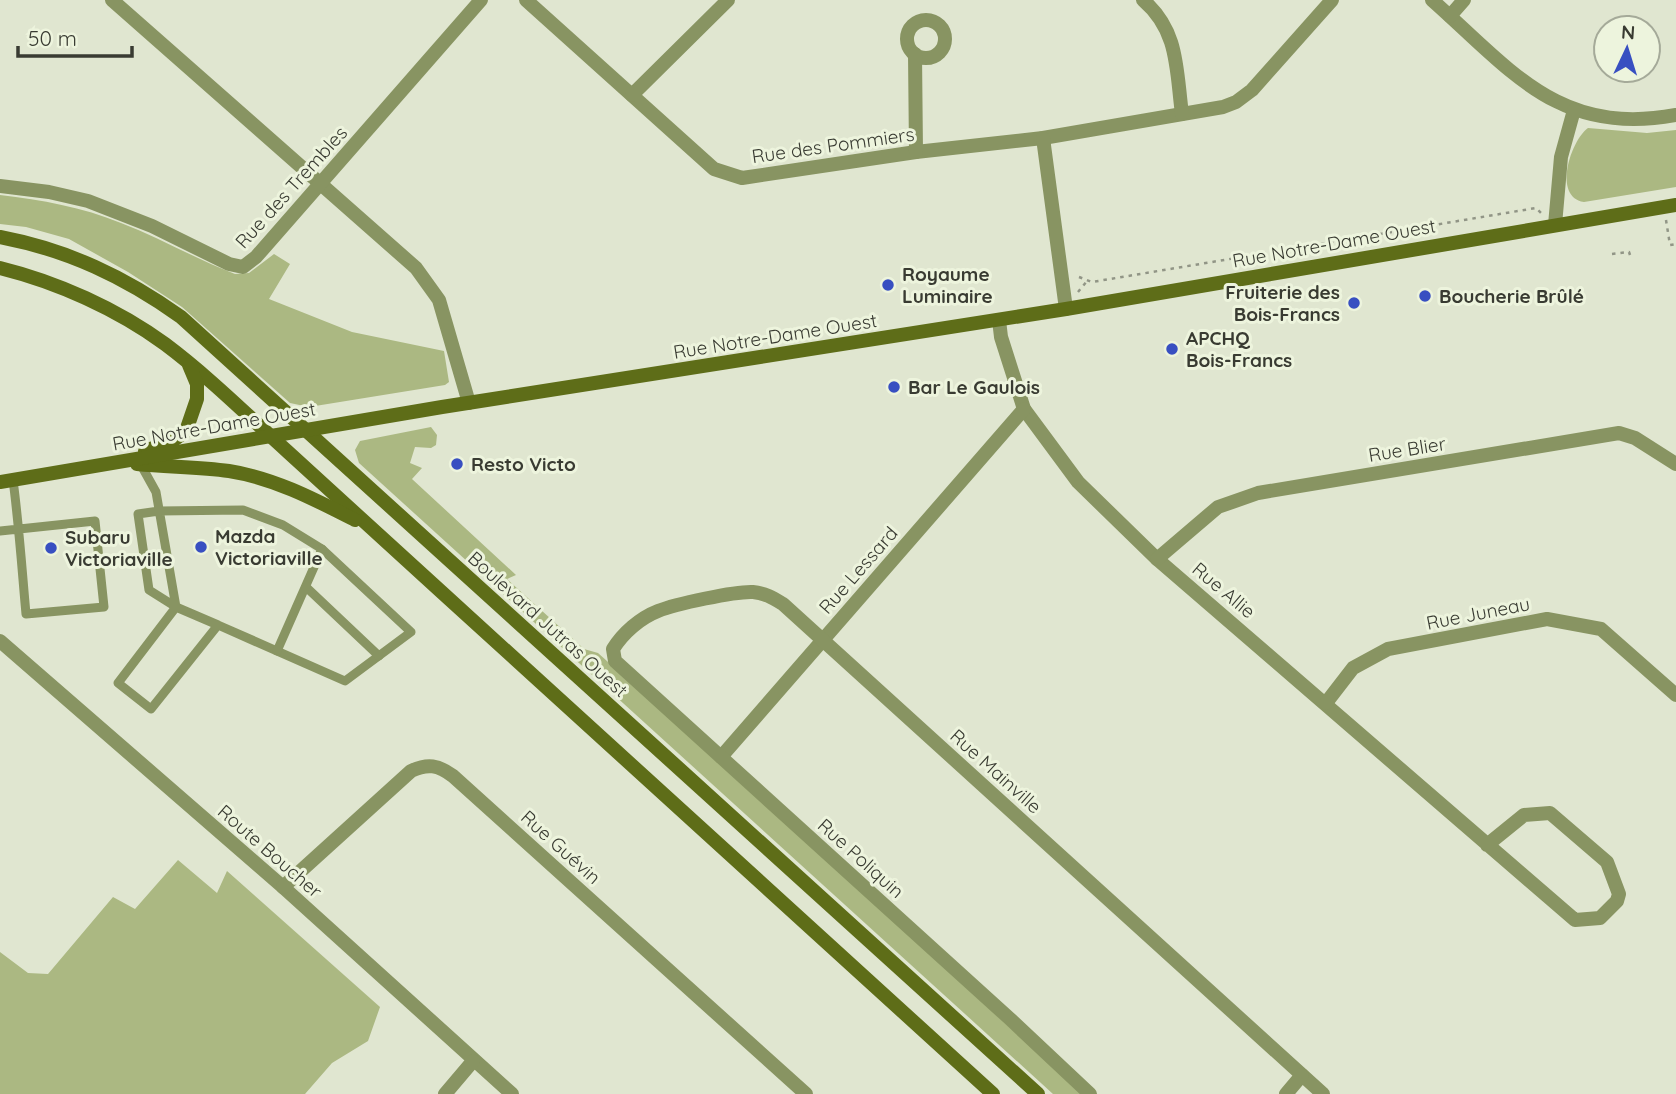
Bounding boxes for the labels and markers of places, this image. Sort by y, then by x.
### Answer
place label: Royaume Luminaire [902,262,993,308]
marker: Royaume Luminaire [880,277,896,293]
place label: Fruiterie des Bois-Francs [1225,280,1340,326]
place label: Boucherie Brûlé [1439,284,1584,308]
marker: Boucherie Brûlé [1417,288,1433,304]
marker: Fruiterie des Bois-Francs [1346,295,1362,311]
place label: APCHQ Bois-Francs [1186,326,1292,372]
marker: APCHQ Bois-Francs [1164,341,1180,357]
place label: Bar Le Gaulois [908,375,1040,399]
marker: Bar Le Gaulois [886,379,902,395]
place label: Resto Victo [471,452,576,476]
marker: Resto Victo [449,456,465,472]
place label: Mazda Victoriaville [215,524,323,570]
place label: Subaru Victoriaville [65,525,173,571]
marker: Mazda Victoriaville [193,539,209,555]
marker: Subaru Victoriaville [43,540,59,556]

